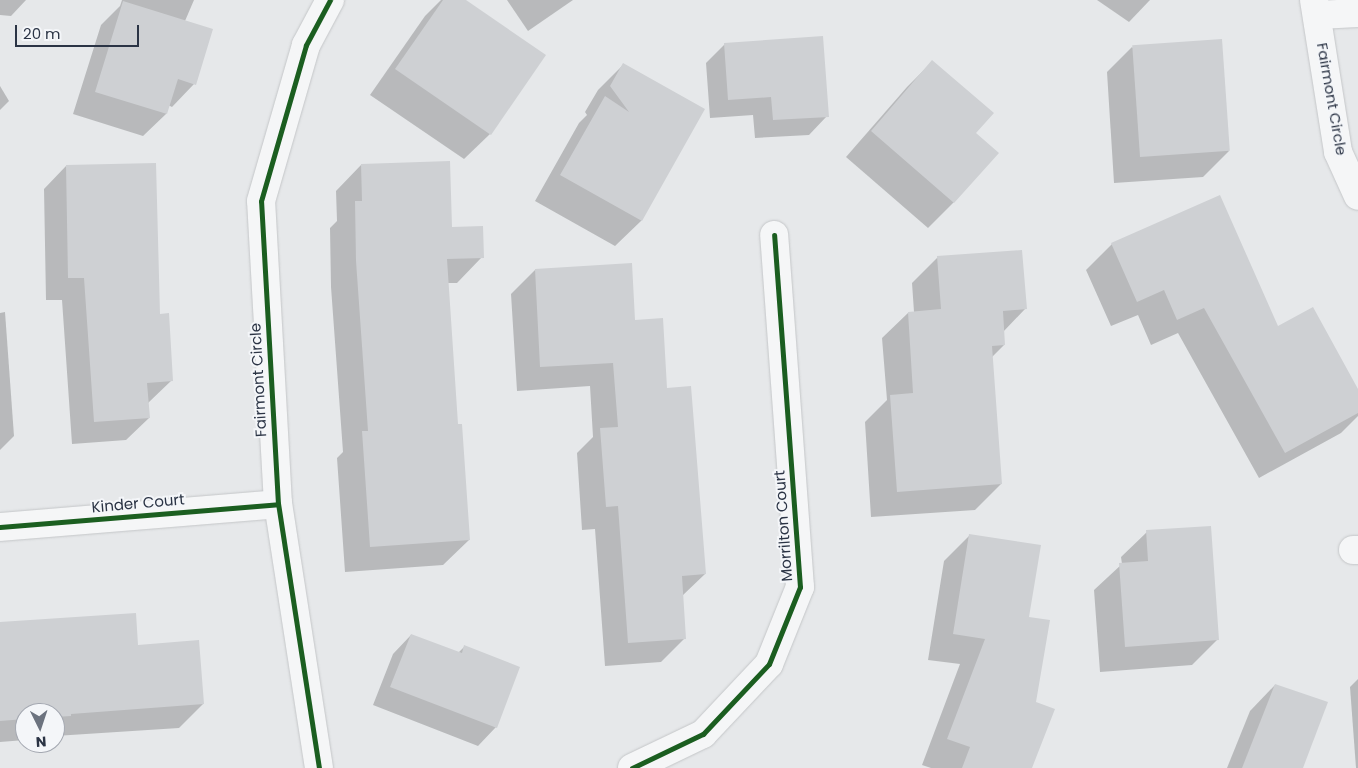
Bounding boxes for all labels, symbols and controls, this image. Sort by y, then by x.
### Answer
scale bar [18,15,141,47]
text: 20 m [23,23,61,44]
street label: Fairmont Circle [1313,41,1351,157]
street label: Fairmont Circle [246,323,270,437]
street label: Morrilton Court [770,470,796,582]
street label: Kinder Court [91,490,185,516]
north arrow [15,703,65,753]
text: N [35,732,47,752]

